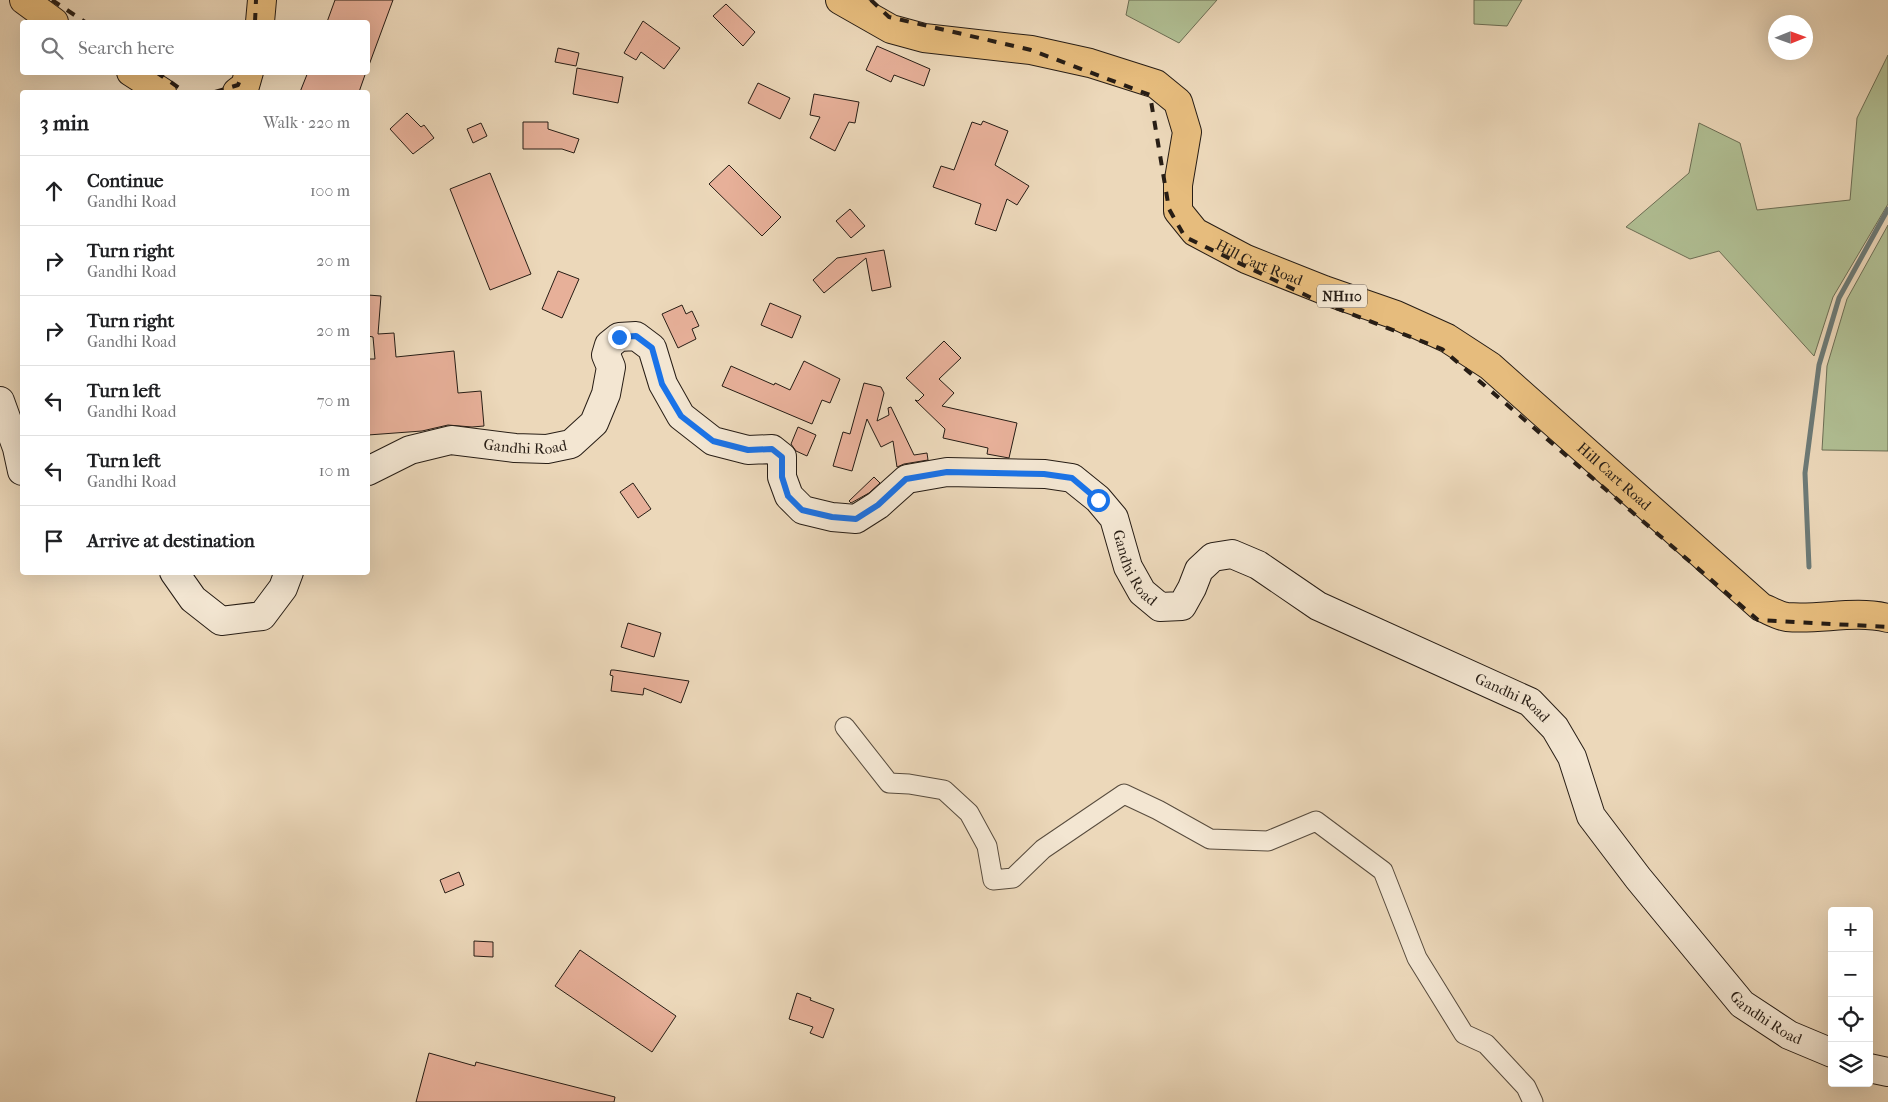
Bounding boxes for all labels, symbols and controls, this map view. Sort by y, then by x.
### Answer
north arrow [1768,15,1813,60]
search box [20,20,370,75]
icon: search [38,34,66,62]
text: Search here [78,37,174,59]
text: 3 min [40,111,89,135]
text: Walk · 220 m [263,113,350,132]
text: Continue [87,170,163,192]
icon: ahead [40,177,68,205]
text: 100 m [310,181,350,200]
text: Gandhi Road [87,192,176,211]
street label: Hill Cart Road [1213,236,1306,290]
text: Turn right [87,240,174,262]
icon: right [40,247,68,275]
text: 20 m [316,251,350,270]
text: Gandhi Road [87,262,176,281]
road number: NH110 [1317,284,1367,308]
text: Turn right [87,310,174,332]
icon: right [40,317,68,345]
text: 20 m [316,321,350,340]
route end [608,326,631,349]
text: Gandhi Road [87,332,176,351]
text: Turn left [87,380,161,402]
icon: left [40,387,68,415]
text: 70 m [317,391,350,410]
text: Gandhi Road [87,402,176,421]
street label: Gandhi Road [483,435,569,458]
street label: Hill Cart Road [1573,439,1656,515]
text: Turn left [87,450,161,472]
icon: left [40,457,68,485]
text: 10 m [319,461,350,480]
text: Gandhi Road [87,472,176,491]
route start [1087,489,1110,512]
icon: arrive [40,527,68,555]
street label: Gandhi Road [1109,528,1161,610]
text: Arrive at destination [87,530,255,552]
street label: Gandhi Road [1472,669,1554,726]
map controls [1828,907,1873,1087]
button: + [1828,907,1873,952]
button: − [1828,952,1873,997]
street label: Gandhi Road [1726,987,1806,1049]
button: locate [1828,997,1873,1042]
button: layers [1828,1042,1873,1087]

